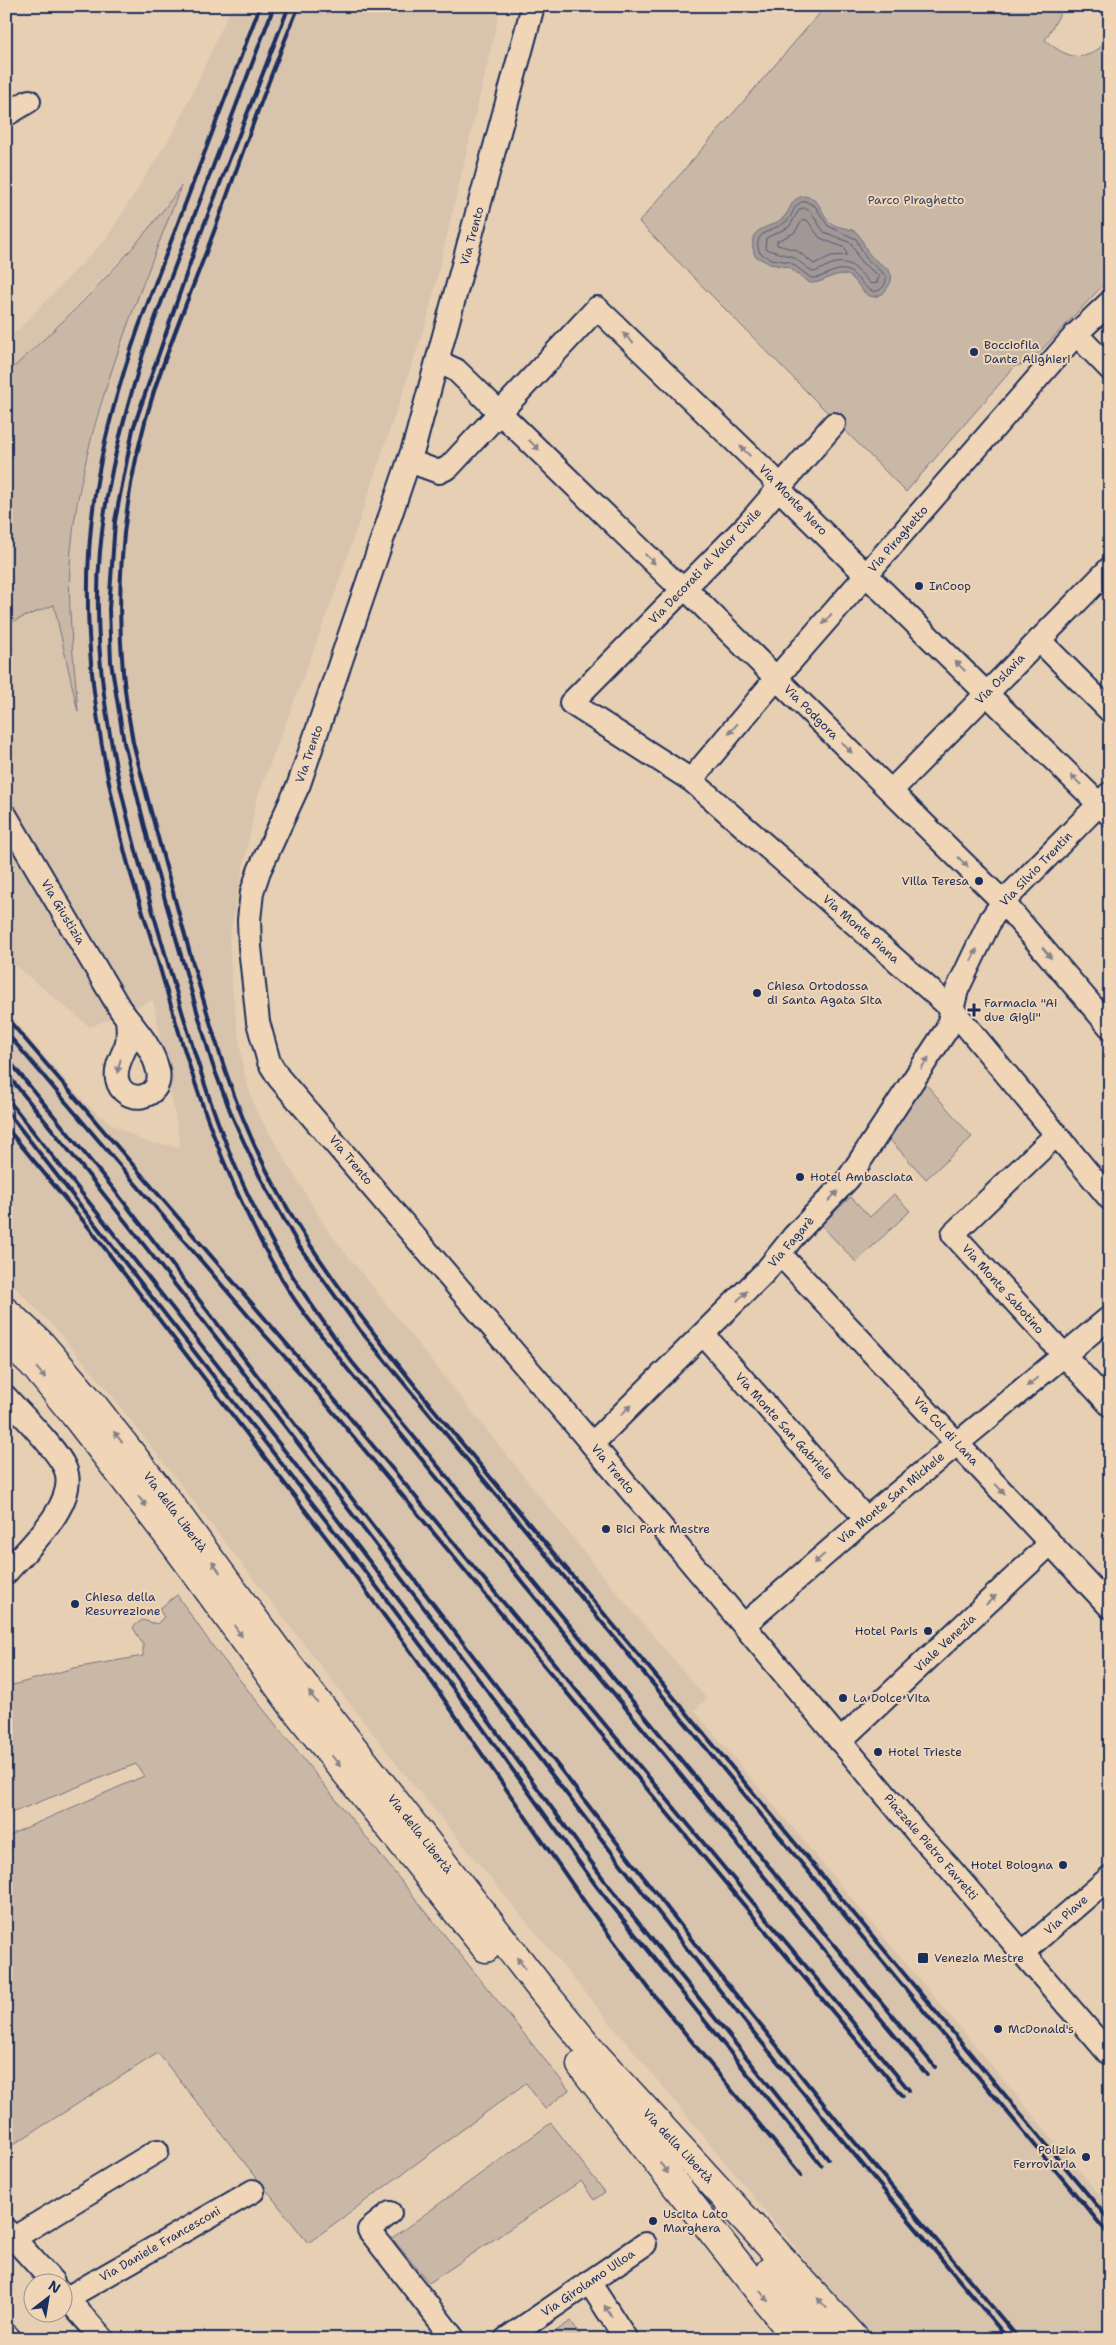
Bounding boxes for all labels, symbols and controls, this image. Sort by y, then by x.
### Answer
park label: Parco Piraghetto [868,192,964,208]
street label: Via Trento [456,205,488,267]
one-way arrow [622,332,634,344]
place label: Bocciofila Dante Alighieri [984,337,1071,367]
marker: Bocciofila Dante Alighieri [968,346,980,358]
one-way arrow [527,439,539,451]
one-way arrow [739,445,751,457]
street label: Via Monte Nero [755,461,831,539]
street label: Via Piraghetto [865,502,931,576]
street label: Via Decorati al Valor Civile [645,504,765,627]
one-way arrow [644,553,656,565]
place label: InCoop [929,578,971,594]
marker: InCoop [913,580,925,592]
one-way arrow [821,613,833,625]
street label: Via Oslavia [972,650,1029,708]
one-way arrow [954,660,966,672]
street label: Via Podgora [780,681,842,743]
street label: Via Trento [292,723,326,785]
one-way arrow [728,723,739,736]
one-way arrow [841,742,853,754]
one-way arrow [1070,774,1082,786]
street label: Via Silvio Trentin [996,828,1076,910]
one-way arrow [957,856,969,868]
place label: Villa Teresa [902,873,970,889]
marker: Villa Teresa [973,875,985,887]
street label: Via Giustizia [37,876,89,948]
street label: Via Monte Piana [819,891,903,967]
one-way arrow [1041,947,1052,960]
one-way arrow [970,948,978,962]
place label: Chiesa Ortodossa di Santa Agata Sita [767,978,883,1008]
marker: Chiesa Ortodossa di Santa Agata Sita [751,987,763,999]
place label: Farmacia "Ai due Gigli" [984,995,1057,1025]
marker: Farmacia "Ai due Gigli" [968,1004,980,1016]
one-way arrow [920,1056,930,1070]
one-way arrow [115,1059,123,1074]
street label: Via Trento [326,1132,376,1188]
place label: Hotel Ambasciata [810,1169,914,1185]
marker: Hotel Ambasciata [794,1171,806,1183]
one-way arrow [826,1191,838,1203]
street label: Via Fagarè [764,1213,818,1271]
street label: Via Monte Sabotino [958,1241,1048,1337]
one-way arrow [735,1290,747,1302]
one-way arrow [35,1367,46,1380]
street label: Via Monte San Gabriele [732,1369,837,1483]
one-way arrow [1025,1376,1038,1387]
street label: Via Col di Lana [910,1393,982,1469]
one-way arrow [620,1404,632,1416]
one-way arrow [113,1431,124,1444]
street label: Via Trento [588,1441,638,1497]
street label: Via Monte San Michele [834,1448,948,1547]
street label: Via della Libertà [140,1469,211,1556]
one-way arrow [994,1482,1006,1494]
one-way arrow [136,1494,147,1507]
place label: Bici Park Mestre [616,1521,710,1537]
marker: Bici Park Mestre [600,1523,612,1535]
one-way arrow [814,1553,826,1565]
one-way arrow [211,1560,221,1574]
place label: Chiesa della Resurrezione [85,1589,161,1619]
one-way arrow [984,1594,996,1606]
marker: Chiesa della Resurrezione [69,1598,81,1610]
street label: Viale Venezia [911,1610,980,1676]
place label: Hotel Paris [855,1623,918,1639]
one-way arrow [233,1624,244,1637]
marker: Hotel Paris [922,1625,934,1637]
place label: La Dolce Vita [853,1690,931,1706]
one-way arrow [308,1691,319,1704]
marker: La Dolce Vita [837,1692,849,1704]
place label: Hotel Trieste [888,1744,962,1760]
marker: Hotel Trieste [872,1746,884,1758]
one-way arrow [331,1754,342,1767]
street label: Piazzale Pietro Favretti [880,1790,982,1904]
street label: Via della Libertà [384,1791,456,1877]
place label: Hotel Bologna [971,1857,1054,1873]
marker: Hotel Bologna [1057,1859,1069,1871]
street label: Via Piave [1041,1891,1091,1938]
place label: Venezia Mestre [934,1950,1024,1966]
marker: Venezia Mestre [916,1951,930,1965]
one-way arrow [516,1956,526,1970]
place label: McDonald's [1008,2021,1074,2037]
marker: McDonald's [992,2023,1004,2035]
street label: Via della Libertà [639,2105,717,2187]
place label: Polizia Ferroviaria [1013,2142,1077,2172]
marker: Polizia Ferroviaria [1080,2151,1092,2163]
one-way arrow [659,2161,669,2175]
street label: Via Daniele Francesconi [97,2203,223,2285]
place label: Uscita Lato Marghera [663,2206,728,2236]
marker: Uscita Lato Marghera [647,2215,659,2227]
street label: Via Girolamo Ulloa [538,2245,638,2320]
north arrow [22,2272,72,2322]
text: N [45,2276,64,2297]
one-way arrow [759,2289,769,2303]
one-way arrow [816,2297,828,2309]
one-way arrow [603,2304,613,2317]

